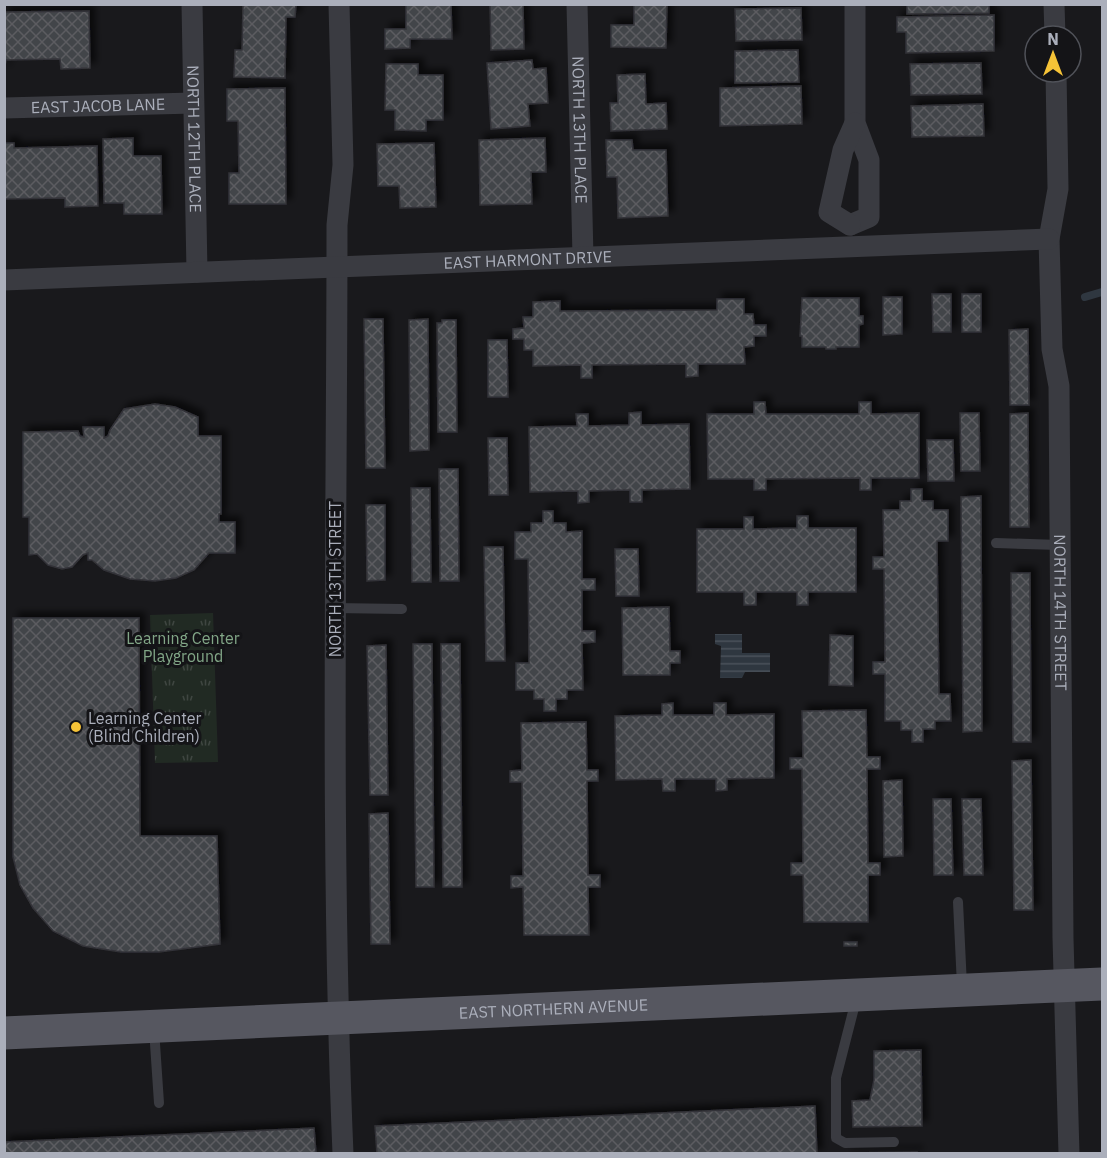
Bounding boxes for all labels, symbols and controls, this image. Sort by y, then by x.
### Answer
north arrow [1023,24,1083,84]
text: N [1047,29,1059,49]
street label: NORTH 13TH PLACE [568,56,592,204]
street label: NORTH 12TH PLACE [183,65,206,213]
street label: EAST JACOB LANE [31,94,165,117]
street label: EAST HARMONT DRIVE [443,246,612,273]
street label: NORTH 13TH STREET [325,501,345,657]
street label: NORTH 14TH STREET [1050,534,1071,691]
park label: Learning Center Playground [126,628,240,666]
place label: Learning Center (Blind Children) [88,708,202,746]
marker: Learning Center (Blind Children) [69,720,83,734]
street label: EAST NORTHERN AVENUE [458,994,649,1023]

